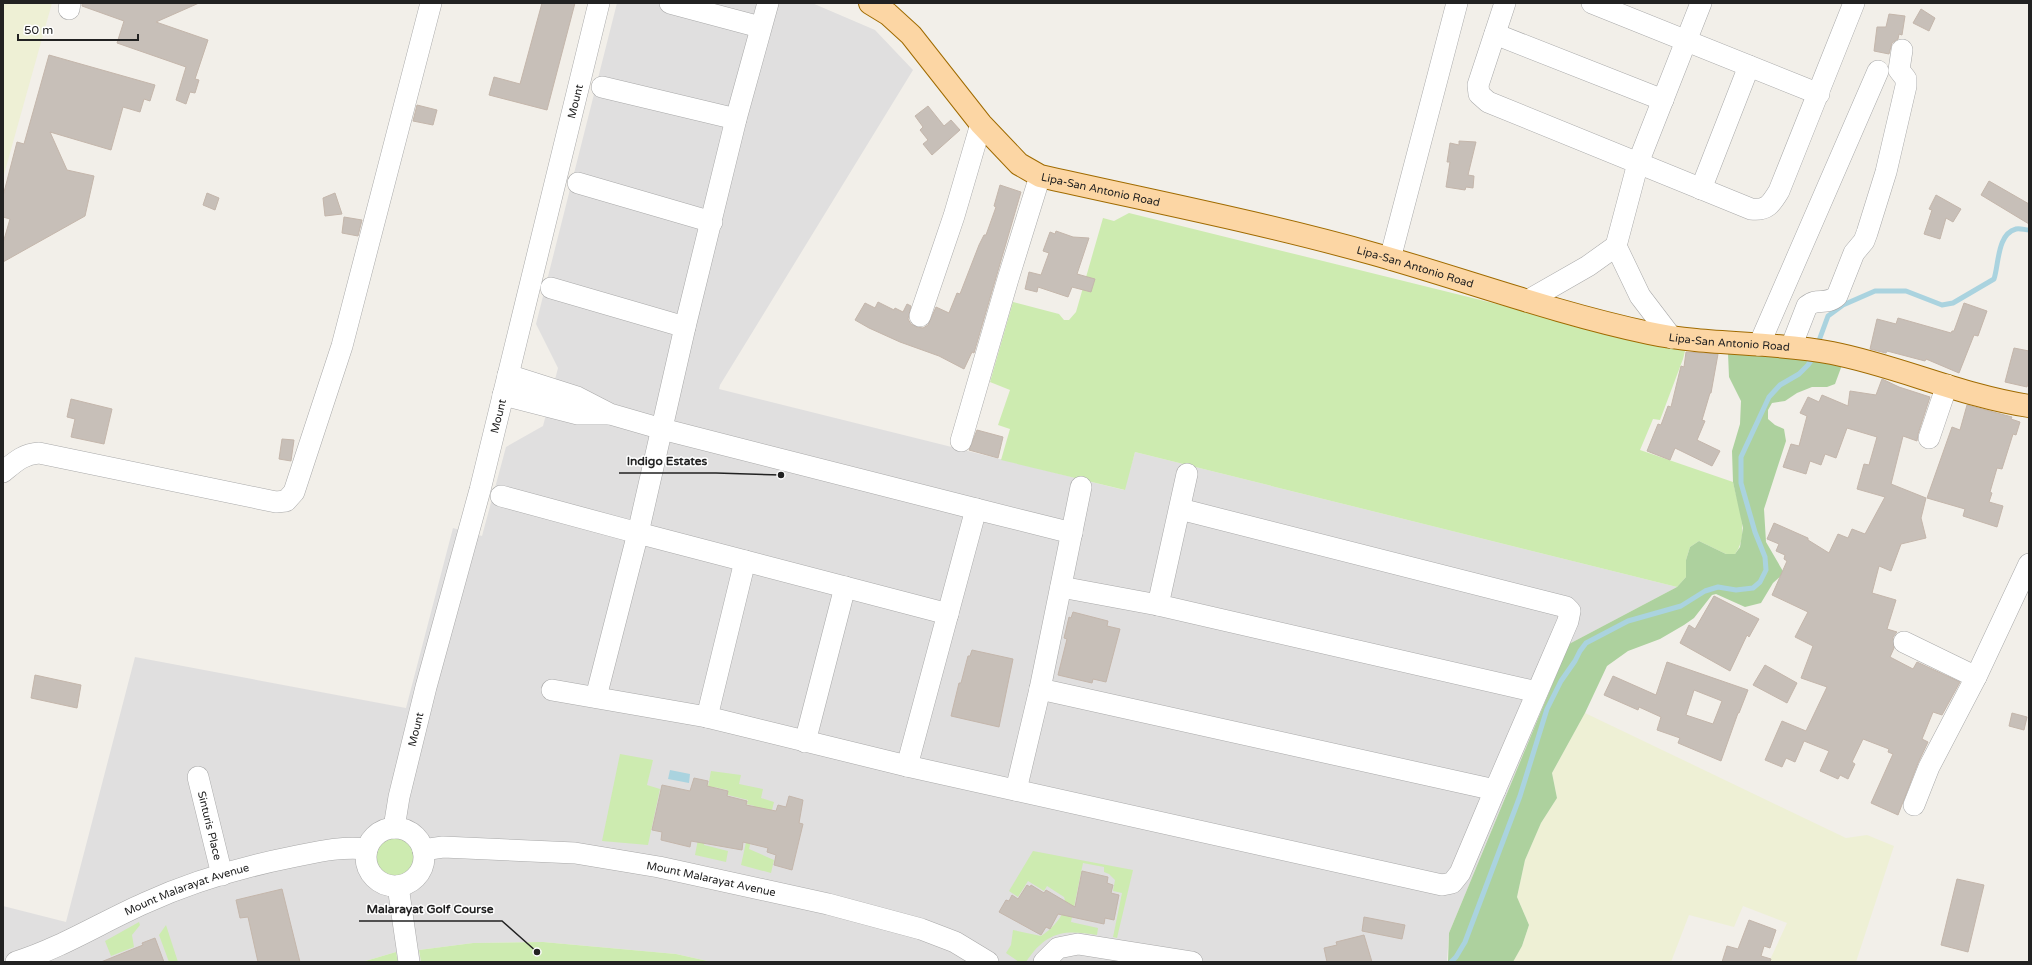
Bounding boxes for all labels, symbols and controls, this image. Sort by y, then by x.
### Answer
scale bar [18,16,138,42]
text: 50 m [24,23,53,37]
street label: Mount [565,83,585,120]
street label: Lipa-San Antonio Road [1040,170,1161,209]
street label: Lipa-San Antonio Road [1355,243,1475,290]
street label: Lipa-San Antonio Road [1668,330,1790,353]
street label: Mount [488,398,508,434]
callout: Indigo Estates [619,449,716,473]
text: Indigo Estates [627,454,708,469]
street label: Mount [405,711,426,748]
street label: Sinturis Place [195,790,225,861]
street label: Mount Malarayat Avenue [646,859,777,899]
street label: Mount Malarayat Avenue [122,861,250,918]
callout: Malarayat Golf Course [359,897,502,921]
text: Malarayat Golf Course [367,902,494,917]

